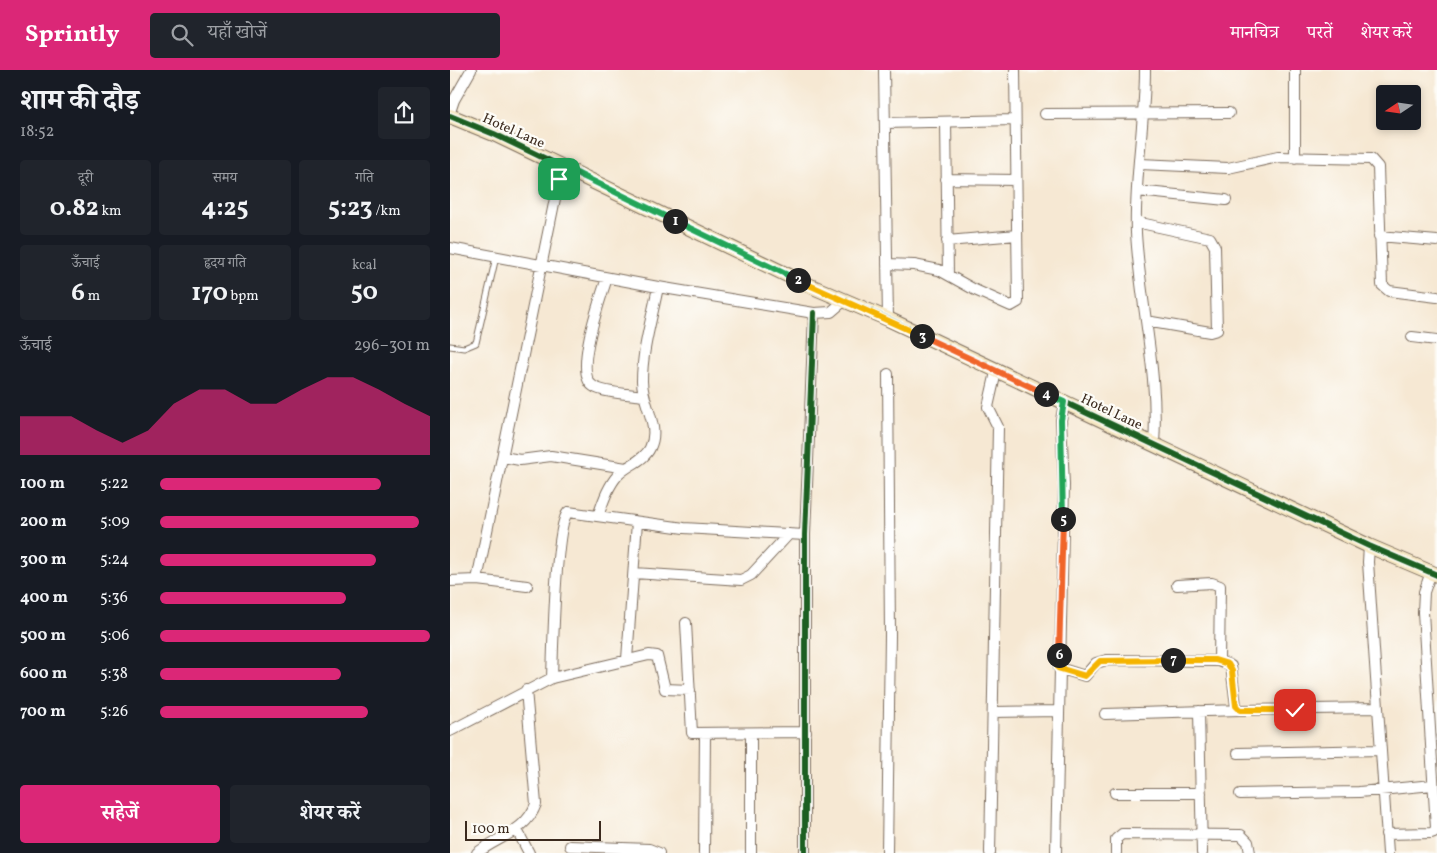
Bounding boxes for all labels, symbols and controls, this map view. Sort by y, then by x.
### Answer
search box [150,13,500,58]
text: Sprintly [25,18,120,52]
text: यहाँ खोजें [208,20,267,46]
icon: search [168,21,196,49]
text: मानचित्र [1230,21,1279,46]
text: परतें [1307,21,1333,46]
text: शेयर करें [1361,21,1412,46]
text: शाम की दौड़ [20,82,139,121]
north arrow [1376,85,1421,130]
map controls [1376,85,1421,130]
button: share [378,87,430,139]
street label: Hotel Lane [479,109,548,154]
text: 18:52 [20,121,54,143]
pin [538,158,580,200]
icon: arrive [545,165,573,193]
text: दूरी [78,169,93,188]
text: समय [213,169,237,188]
text: गति [355,169,373,188]
text: 0.82 [50,191,99,226]
text: 4:25 [201,191,249,226]
text: 5:23 [328,191,373,226]
text: km [99,202,122,221]
text: /km [373,202,401,221]
pin: 1 [662,208,688,234]
text: 1 [673,212,678,231]
text: ऊँचाई [72,254,99,273]
text: हृदय गति [204,254,246,273]
text: kcal [352,256,377,275]
pin: 2 [786,268,810,292]
text: 2 [795,271,802,290]
text: 50 [351,275,378,310]
text: 6 [71,276,85,311]
text: 170 [191,276,228,311]
text: m [85,287,100,306]
text: bpm [228,287,259,306]
pin: 3 [910,324,934,348]
text: 3 [919,327,926,346]
text: ऊँचाई [20,335,52,357]
text: 296–301 m [354,335,430,357]
pin: 4 [1034,382,1058,406]
text: 4 [1042,385,1051,404]
street label: Hotel Lane [1077,390,1146,435]
text: 100 m [20,473,65,495]
text: 5:22 [100,473,129,495]
pin: 5 [1050,506,1076,532]
text: 5 [1060,510,1067,529]
text: 200 m [20,511,67,533]
text: 5:09 [100,511,130,533]
text: 300 m [20,549,66,571]
text: 5:24 [100,549,129,571]
text: 400 m [20,587,68,609]
text: 5:36 [100,587,128,609]
text: 500 m [20,625,66,647]
text: 5:06 [100,625,129,647]
pin: 6 [1046,642,1072,668]
text: 6 [1056,646,1063,665]
pin: 7 [1160,648,1186,672]
text: 7 [1170,651,1177,670]
text: 600 m [20,663,67,685]
text: 5:38 [100,663,128,685]
pin [1274,689,1316,731]
icon: check [1281,696,1309,724]
text: 700 m [20,701,66,723]
text: 5:26 [100,701,128,723]
button: सहेजें [20,785,220,843]
button: शेयर करें [230,785,430,843]
scale bar [465,818,601,841]
text: 100 m [472,820,510,839]

